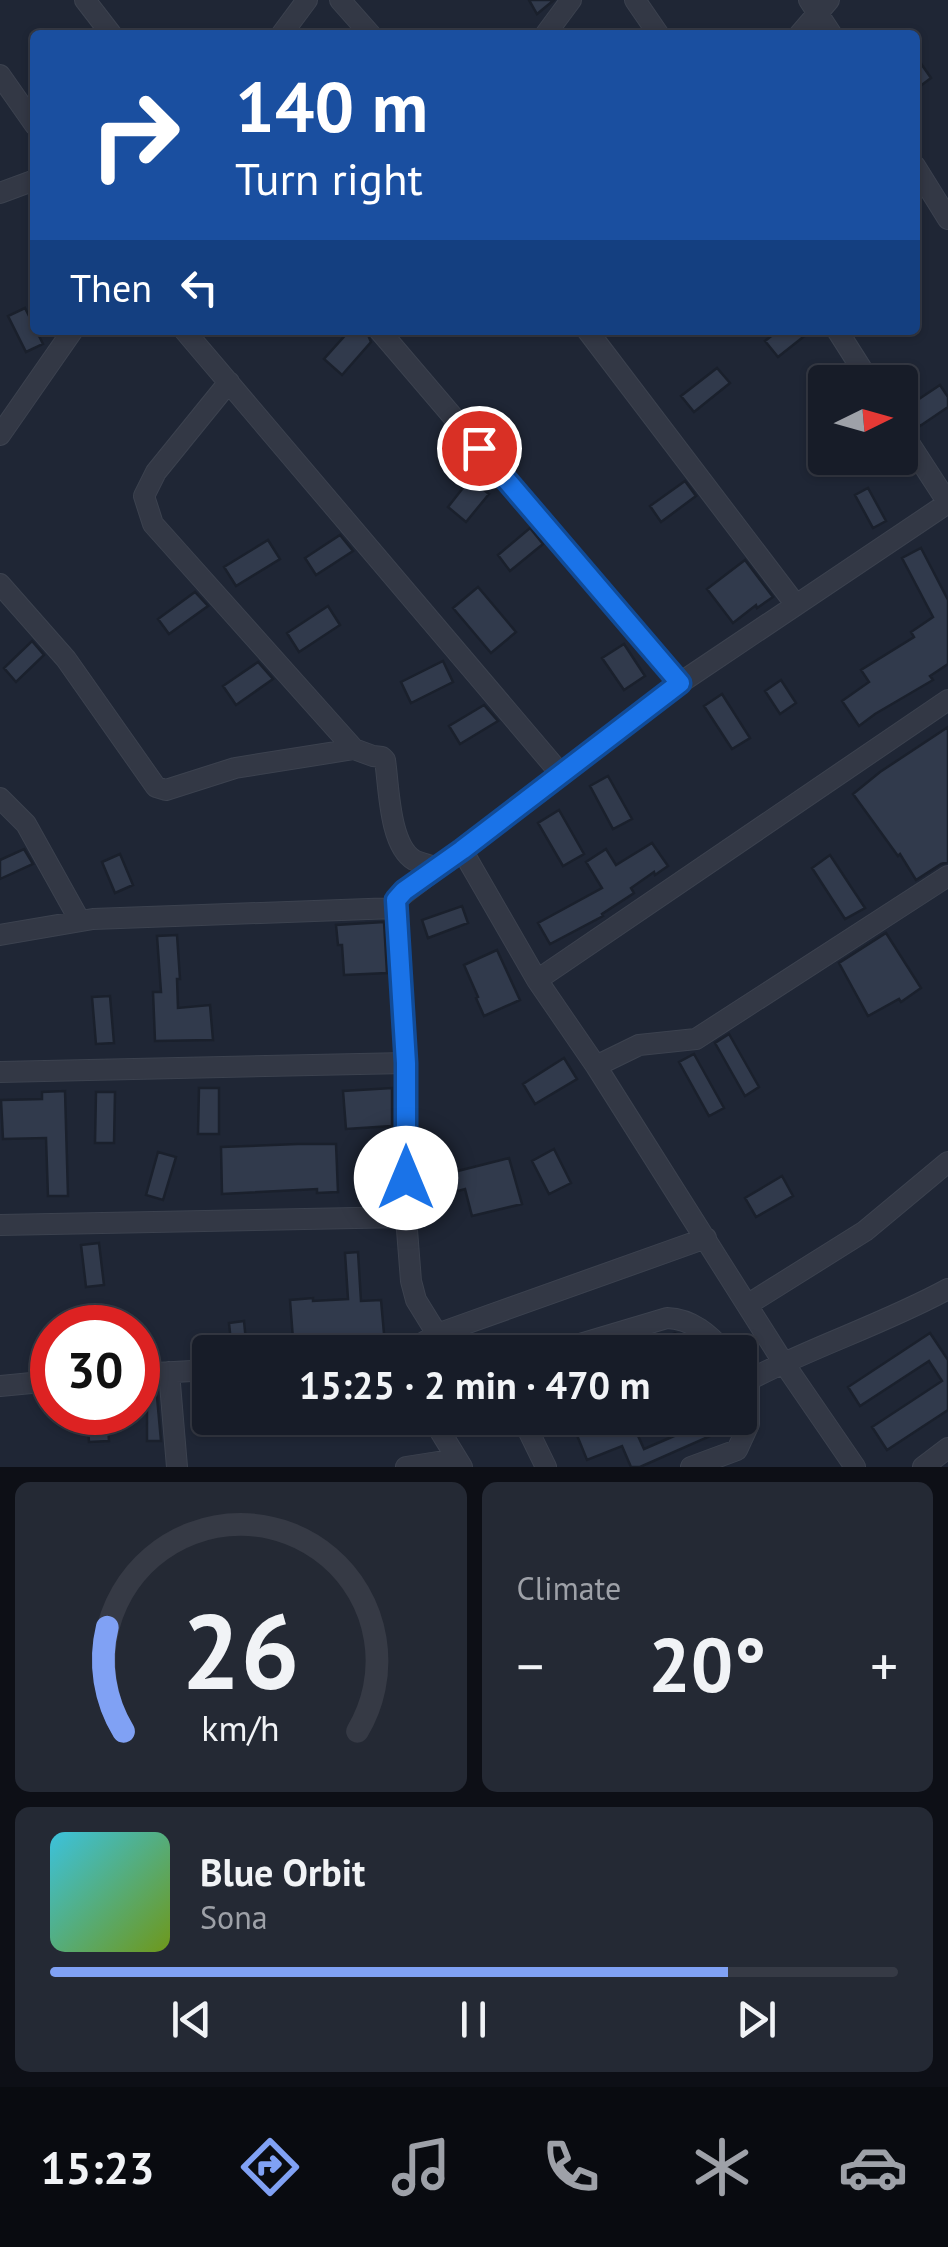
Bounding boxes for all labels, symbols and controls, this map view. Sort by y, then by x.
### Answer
text: 140 m [235,61,428,151]
icon: right [70,70,200,200]
text: Turn right [235,149,423,207]
icon: left [172,260,227,315]
text: Then [70,263,152,312]
north arrow [808,365,918,475]
map controls [808,365,918,475]
pin [437,406,522,491]
icon: arrive [452,421,507,476]
position arrow [354,1126,458,1230]
speed limit sign: 30 [30,1305,160,1435]
text: 15:25 · 2 min · 470 m [299,1360,650,1409]
text: Climate [517,1567,621,1609]
text: 26 [182,1583,300,1718]
text: 20° [648,1616,766,1713]
text: − [517,1630,544,1701]
text: + [870,1630,898,1701]
text: km/h [202,1705,280,1751]
text: Blue Orbit [200,1847,365,1896]
text: Sona [200,1896,268,1938]
icon: previous [164,1992,219,2047]
icon: pause [446,1992,501,2047]
icon: next [729,1992,784,2047]
icon: directions [235,2132,305,2202]
icon: music [386,2132,456,2202]
icon: phone [536,2132,606,2202]
icon: climate [687,2132,757,2202]
icon: car [838,2132,908,2202]
text: 15:23 [40,2138,154,2196]

